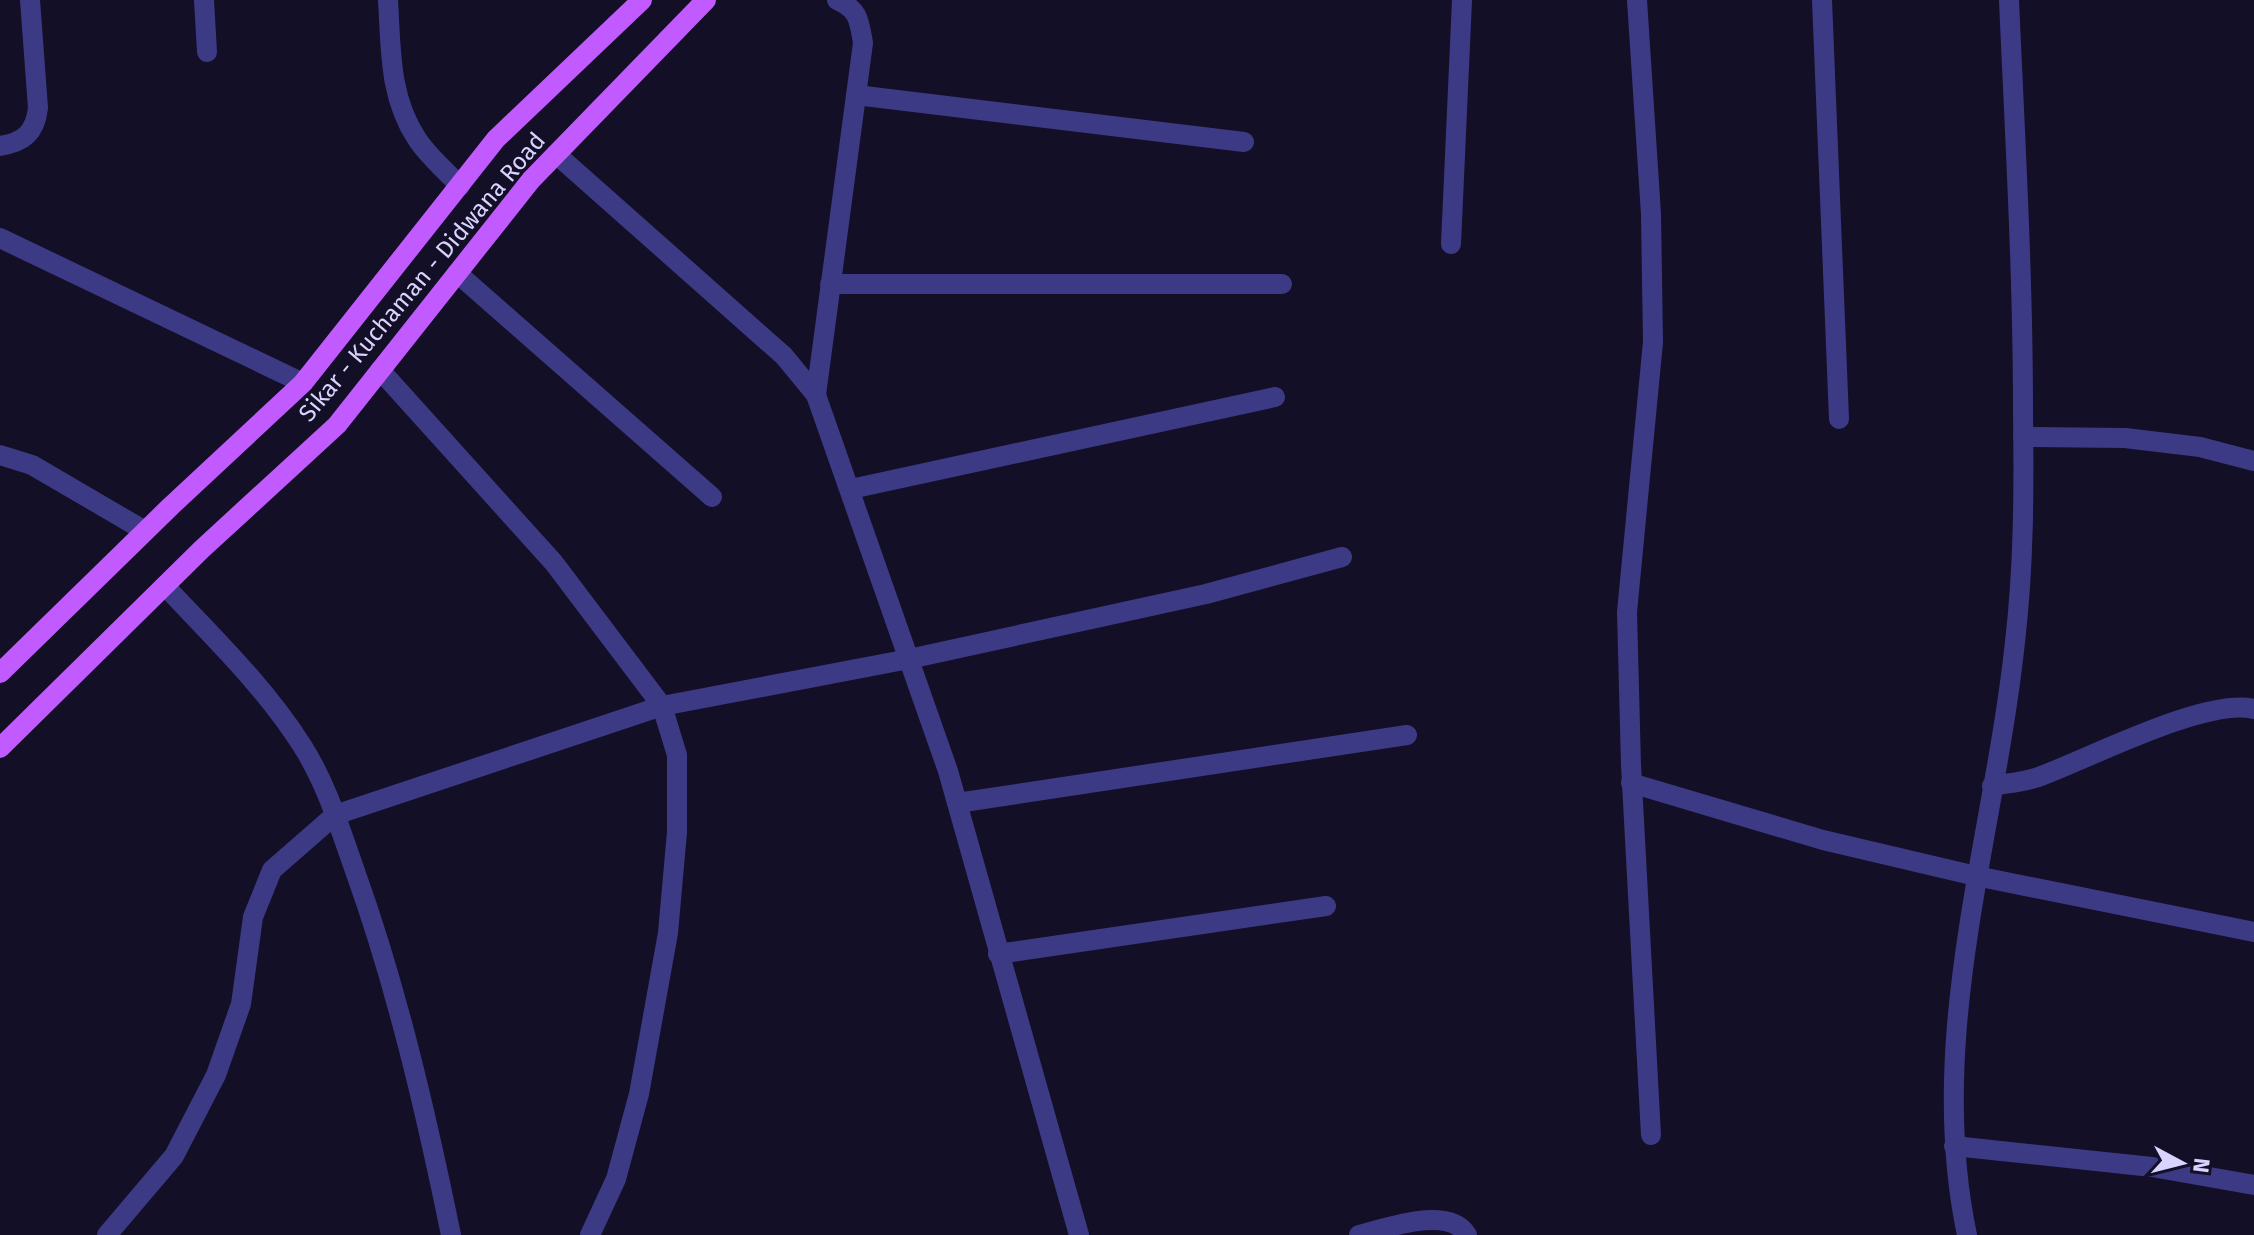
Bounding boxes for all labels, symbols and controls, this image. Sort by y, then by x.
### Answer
street label: Sikar - Kuchaman - Didwana Road [293,127,551,427]
north arrow [2142,1123,2222,1203]
text: N [2187,1156,2216,1174]

